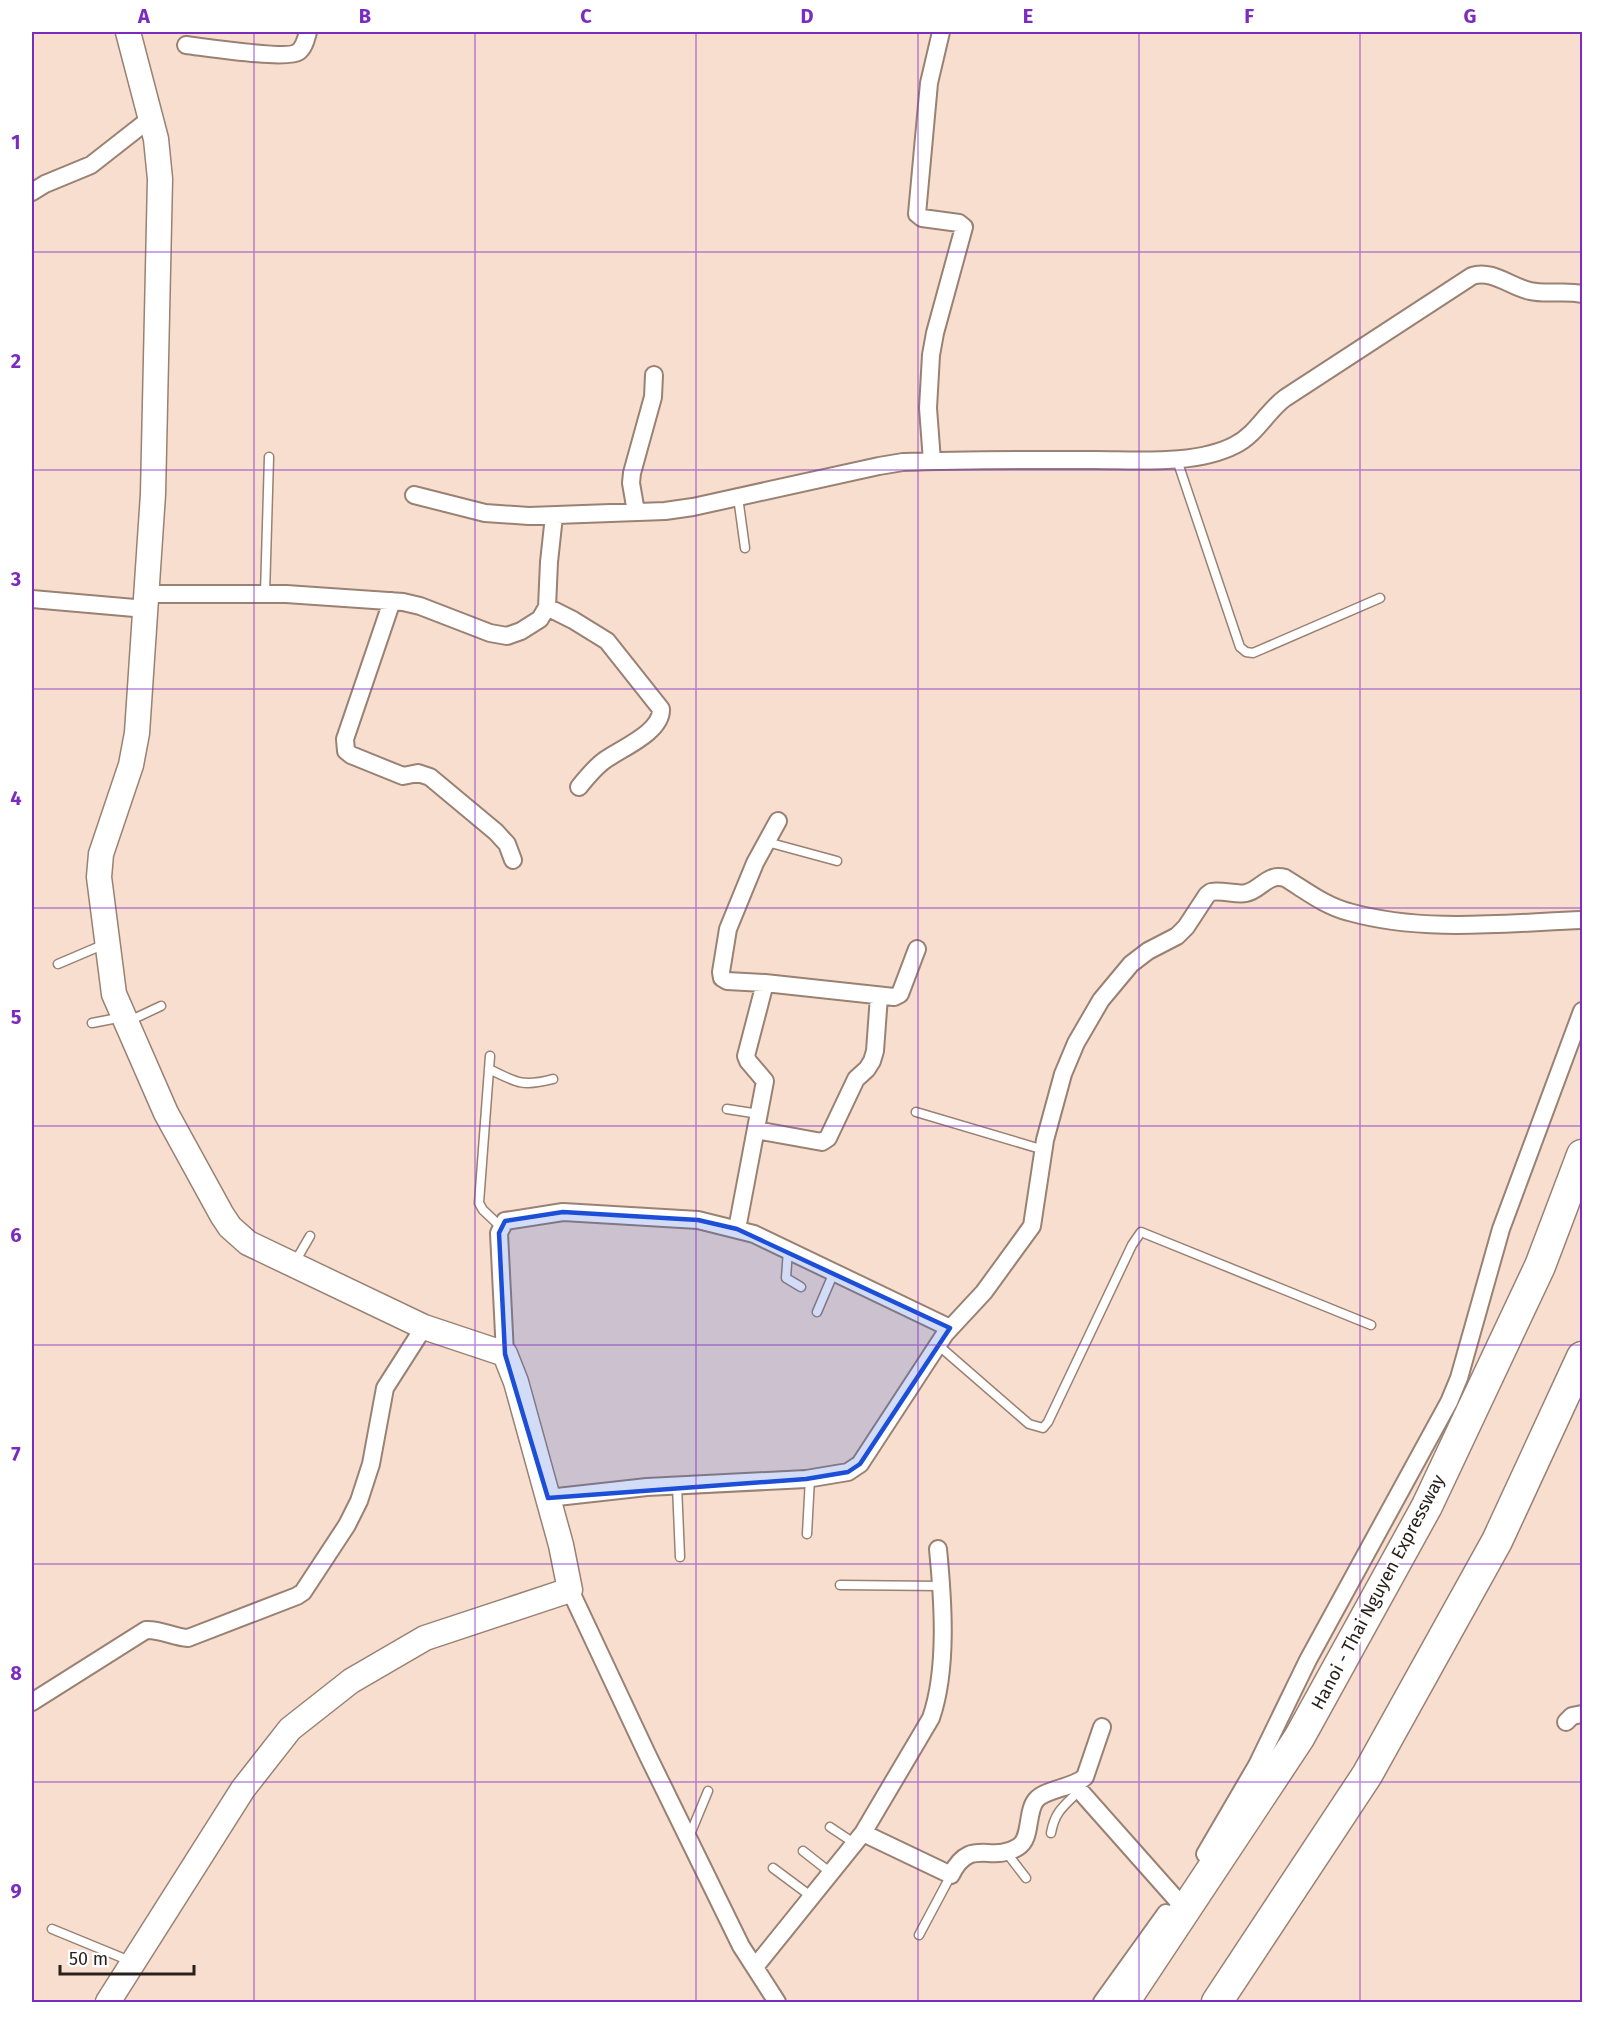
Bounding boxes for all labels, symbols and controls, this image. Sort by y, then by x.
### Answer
text: A [137,4,151,28]
text: B [359,4,371,28]
text: C [580,4,592,28]
text: D [800,4,814,28]
text: E [1023,4,1033,28]
text: F [1244,4,1254,28]
text: G [1464,4,1476,28]
text: 1 [11,130,21,154]
text: 2 [11,349,21,373]
text: 3 [10,567,21,591]
text: 4 [10,786,22,810]
text: 5 [11,1005,22,1029]
text: 6 [10,1223,22,1247]
text: 7 [11,1442,21,1466]
street label: Hanoi - Thai Nguyen Expressway [1307,1471,1450,1713]
text: 8 [10,1661,22,1685]
text: 9 [10,1879,22,1903]
scale bar [60,1938,194,1976]
text: 50 m [69,1948,108,1970]

